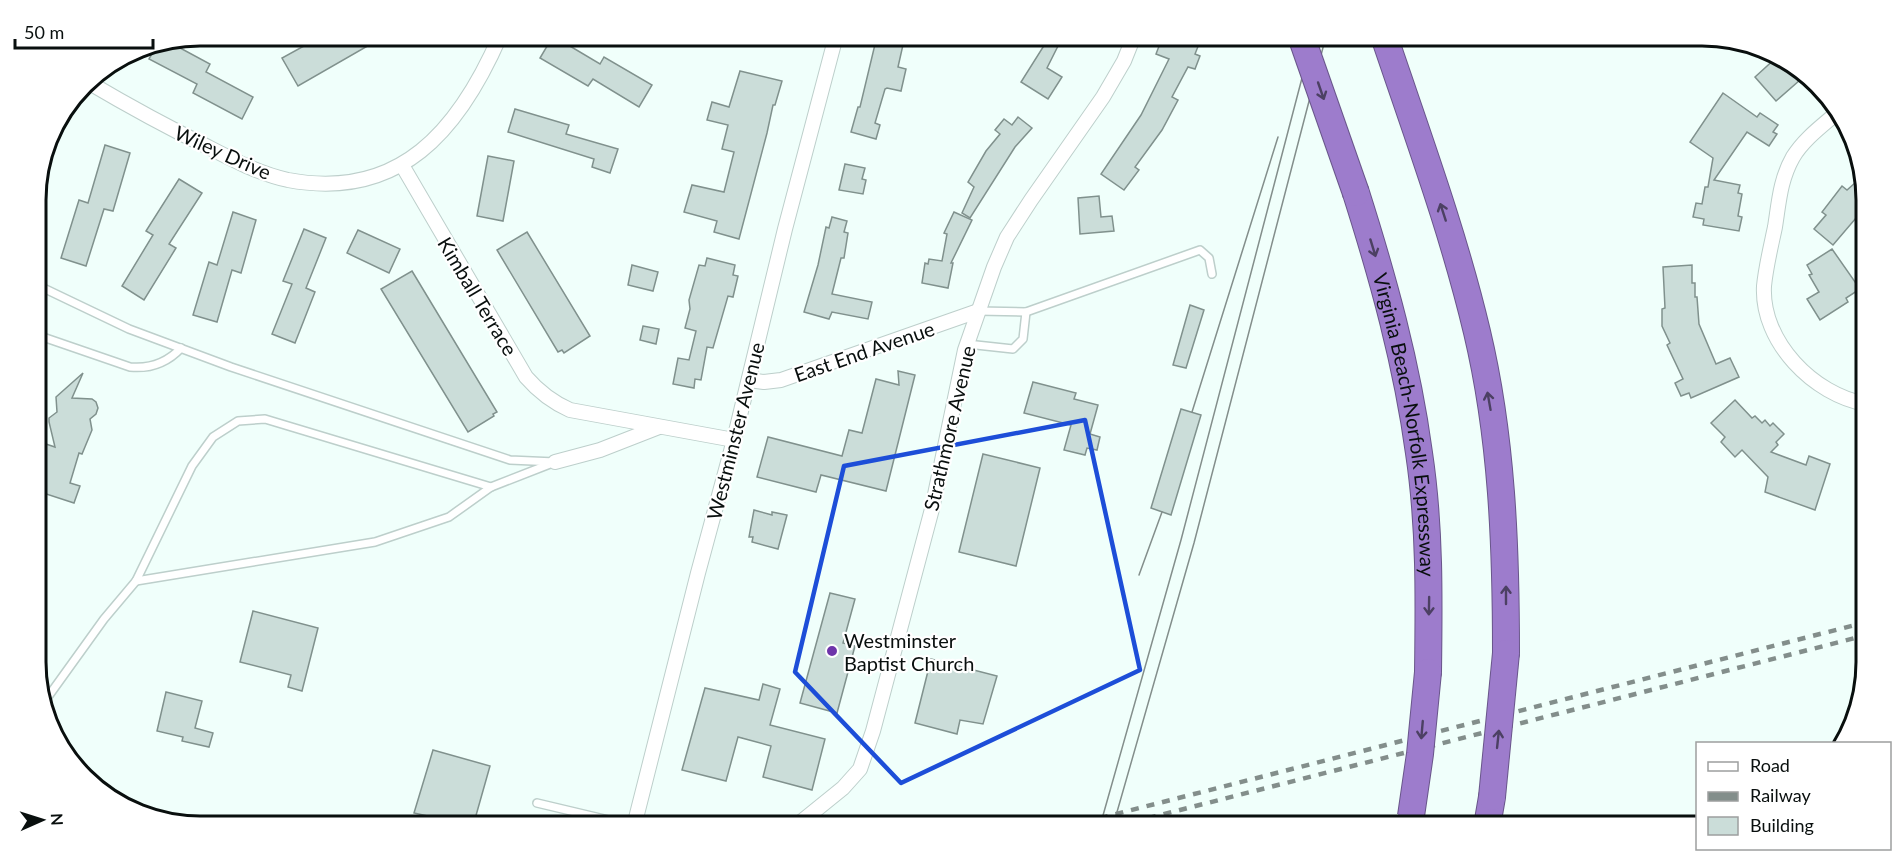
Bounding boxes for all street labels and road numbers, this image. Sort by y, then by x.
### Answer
street label: Wiley Drive [171,120,275,184]
street label: Kimball Terrace [433,232,523,360]
street label: Virginia Beach-Norfolk Expressway [1369,270,1440,578]
street label: East End Avenue [791,316,937,386]
street label: Westminster Avenue [701,340,769,522]
street label: Strathmore Avenue [918,343,980,513]

